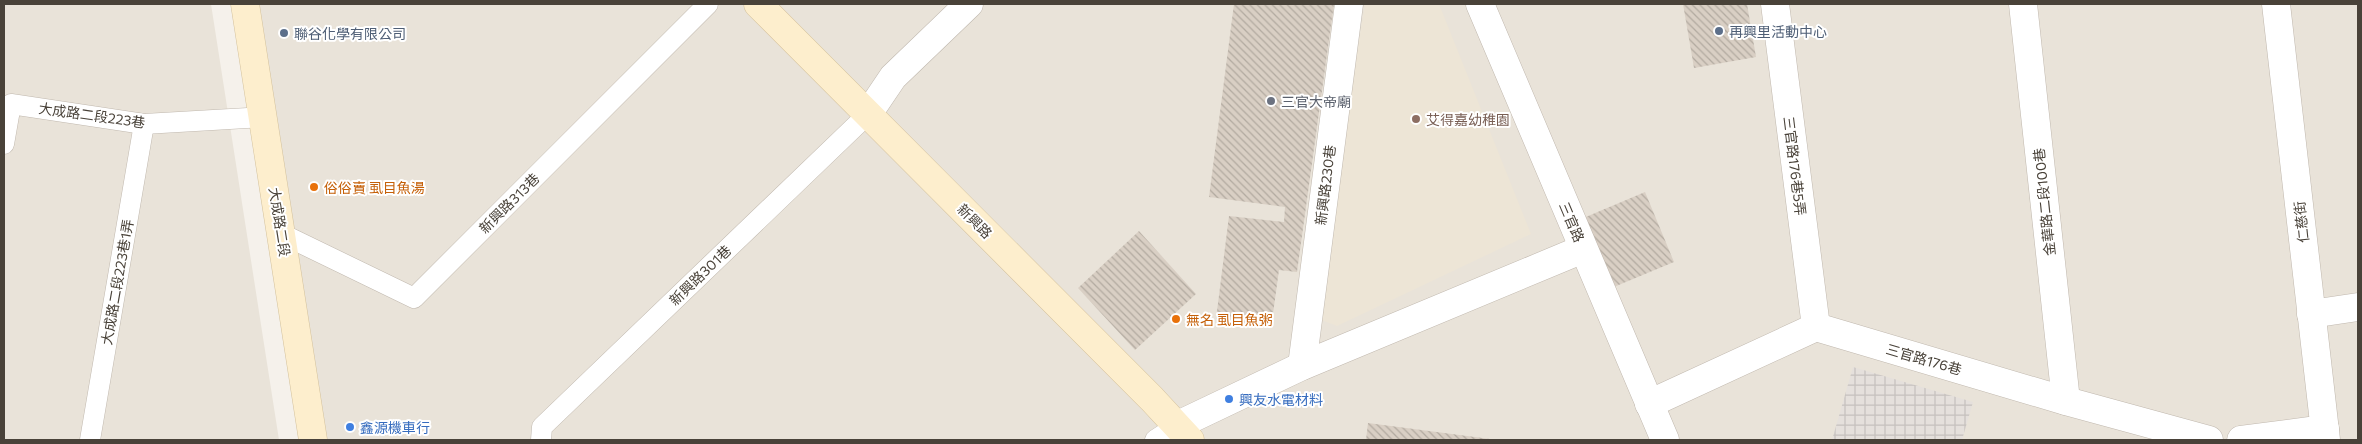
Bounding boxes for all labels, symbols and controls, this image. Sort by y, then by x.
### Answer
place label: 再興里活動中心 [1729,23,1827,40]
place label: 聯谷化學有限公司 [294,25,406,42]
marker: 再興里活動中心 [1713,25,1725,37]
marker: 聯谷化學有限公司 [278,27,290,39]
place label: 三官大帝廟 [1281,93,1351,110]
marker: 三官大帝廟 [1265,95,1277,107]
street label: 大成路二段223巷 [38,99,146,131]
place label: 艾得嘉幼稚園 [1426,111,1510,128]
marker: 艾得嘉幼稚園 [1410,113,1422,125]
street label: 三官路176巷5弄 [1780,115,1810,217]
street label: 新興路230巷 [1312,144,1338,226]
street label: 金華路二段100巷 [2030,147,2058,257]
street label: 新興路313巷 [475,169,543,237]
place label: 俗俗賣 虱目魚湯 [324,179,425,196]
marker: 俗俗賣 虱目魚湯 [308,181,320,193]
street label: 大成路二段 [266,186,294,258]
street label: 三官路 [1556,199,1588,245]
street label: 新興路 [954,200,996,242]
street label: 仁慈街 [2290,200,2312,244]
street label: 大成路二段223巷1弄 [98,218,136,346]
street label: 新興路301巷 [666,241,734,309]
place label: 無名 虱目魚粥 [1186,311,1273,328]
marker: 無名 虱目魚粥 [1170,313,1182,325]
street label: 三官路176巷 [1884,340,1964,378]
place label: 興友水電材料 [1239,391,1323,408]
marker: 興友水電材料 [1223,393,1235,405]
place label: 鑫源機車行 [360,419,430,436]
marker: 鑫源機車行 [344,421,356,433]

